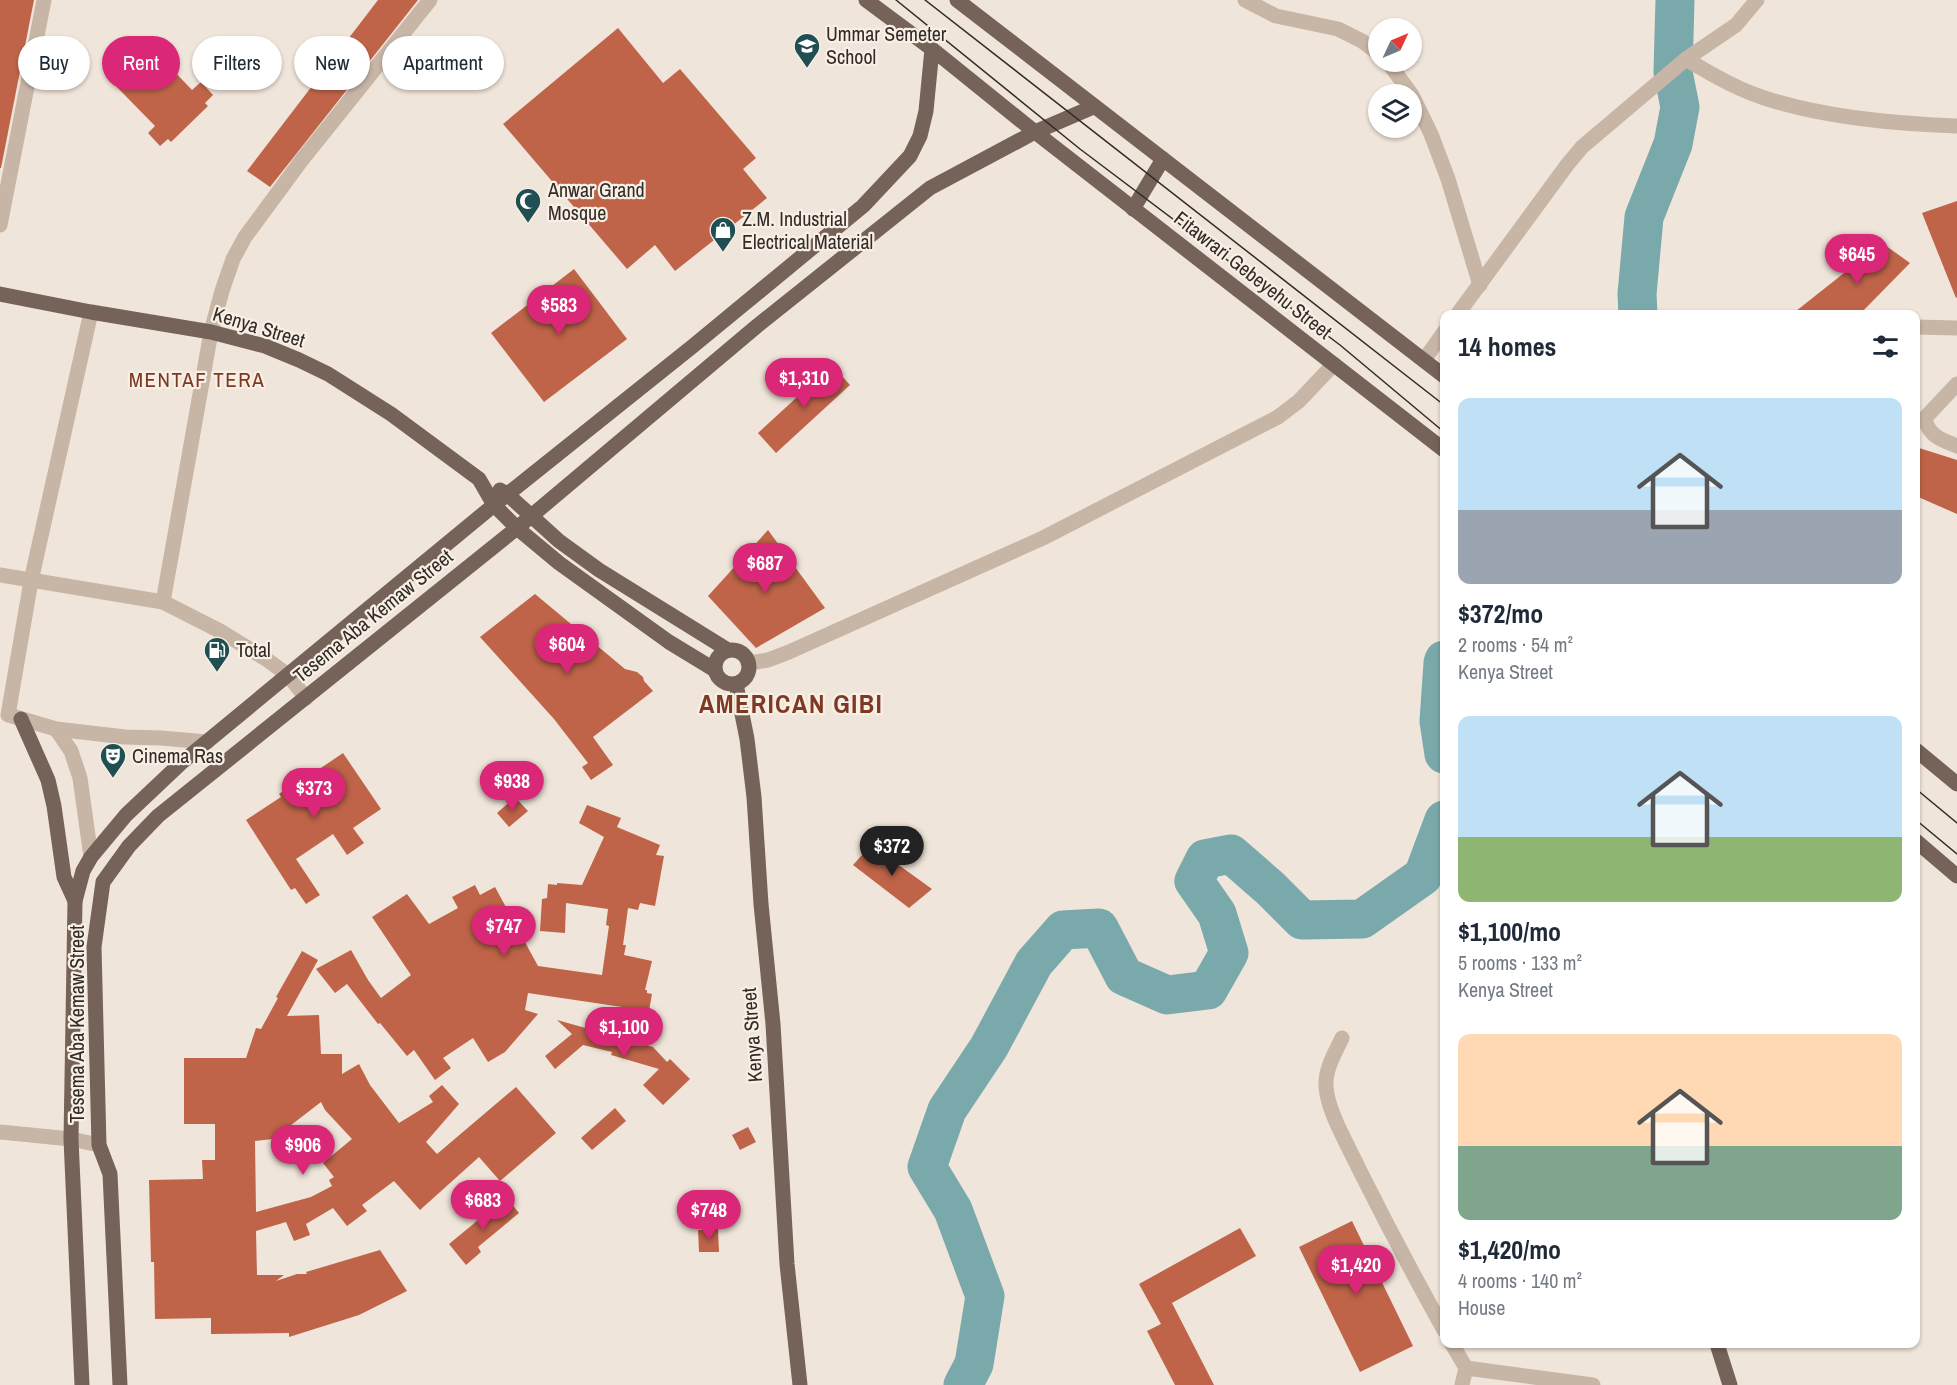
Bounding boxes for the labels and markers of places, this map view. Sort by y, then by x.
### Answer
place label: Ummar Semeter School [826,20,947,70]
school or university icon: Ummar Semeter School [792,31,822,69]
place label: Anwar Grand Mosque [547,176,645,226]
mosque icon: Anwar Grand Mosque [513,186,543,224]
place label: Z.M. Industrial Electrical Material [742,205,873,255]
shop icon: Z.M. Industrial Electrical Material [708,215,738,253]
pin: $645 [1821,234,1893,285]
pin: $583 [523,285,595,336]
pin: $1,310 [755,358,853,409]
pin: $687 [729,543,801,594]
pin: $604 [531,624,603,675]
fuel station icon: Total [202,635,232,673]
place label: Total [236,636,271,663]
theatre icon: Cinema Ras [98,741,128,779]
place label: Cinema Ras [132,742,223,769]
pin: $938 [476,761,548,812]
pin: $373 [278,768,350,819]
pin: $372 [856,826,928,877]
pin: $747 [468,906,540,957]
pin: $1,100 [575,1007,673,1058]
pin: $906 [267,1125,339,1176]
pin: $683 [447,1180,519,1231]
pin: $748 [673,1190,745,1241]
pin: $1,420 [1307,1245,1405,1296]

